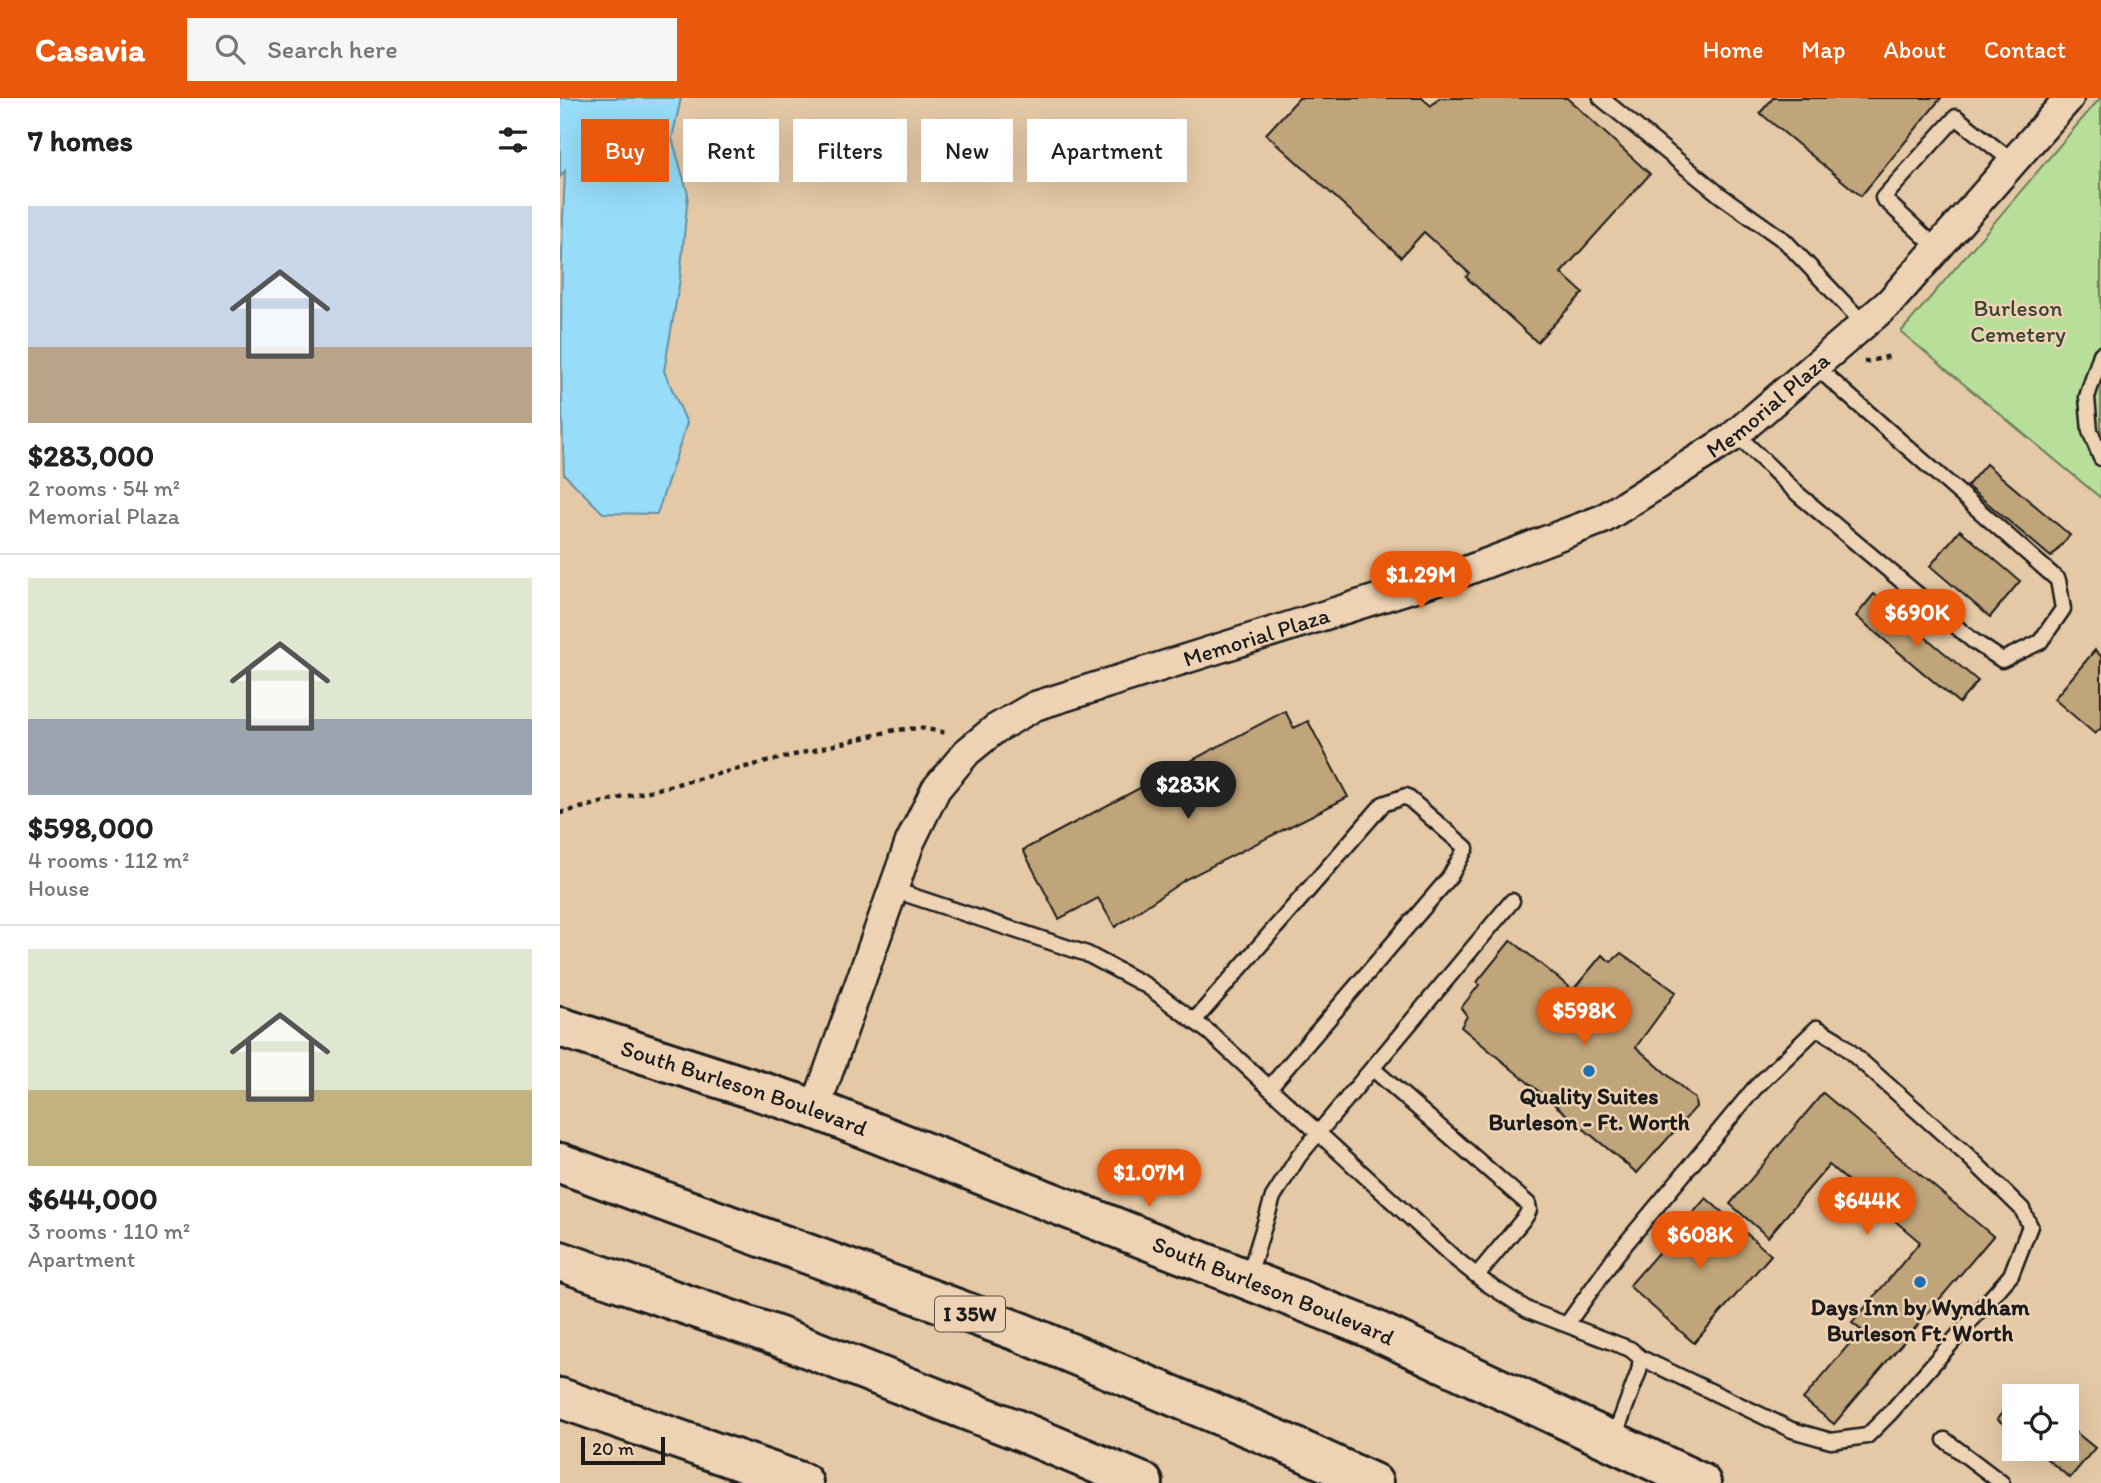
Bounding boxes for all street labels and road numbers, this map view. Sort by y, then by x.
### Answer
street label: Memorial Plaza [1701,346,1835,464]
street label: Memorial Plaza [1180,601,1333,673]
street label: South Burleson Boulevard [617,1034,872,1142]
street label: South Burleson Boulevard [1149,1229,1399,1352]
road number: I 35W [935,1296,1005,1332]

